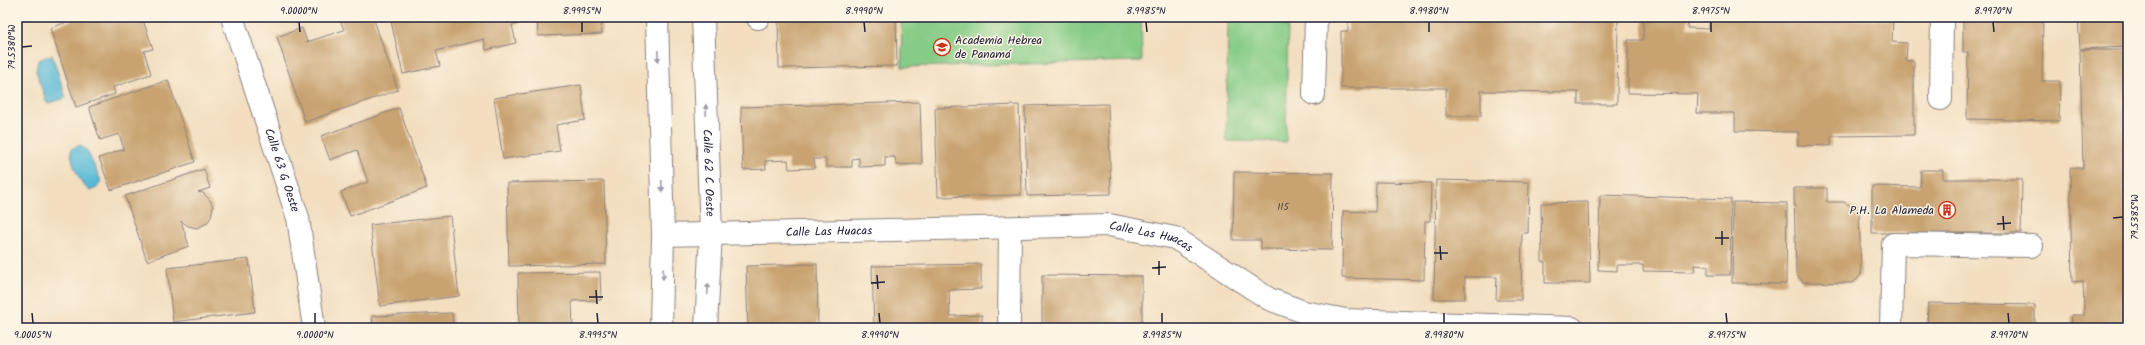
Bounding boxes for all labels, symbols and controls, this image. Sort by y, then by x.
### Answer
text: 9.0000°N [280,3,318,19]
text: 8.9995°N [563,3,602,19]
text: 8.9990°N [845,3,883,19]
text: 8.9985°N [1126,3,1166,19]
text: 8.9980°N [1409,3,1449,19]
text: 8.9975°N [1692,3,1730,19]
text: 8.9970°N [1974,3,2012,19]
text: 79.5380°W [4,24,20,70]
place label: Academia Hebrea de Panamá [955,31,1043,64]
school or university icon: Academia Hebrea de Panamá [932,37,952,57]
one-way arrow [655,50,662,62]
one-way arrow [703,104,710,116]
street label: Calle 63 G Oeste [259,126,305,215]
street label: Calle 62 C Oeste [697,129,719,218]
one-way arrow [659,180,665,193]
text: 79.5385°W [2127,194,2143,240]
house number: 115 [1277,199,1289,215]
building icon: P.H. La Alameda [1937,200,1957,220]
place label: P.H. La Alameda [1850,201,1934,220]
street label: Calle Las Huacas [1108,216,1197,257]
street label: Calle Las Huacas [785,221,873,242]
one-way arrow [659,268,666,280]
one-way arrow [705,282,711,295]
text: 9.0005°N [14,327,52,343]
text: 9.0000°N [296,327,334,343]
text: 8.9995°N [579,327,618,343]
text: 8.9990°N [861,327,899,343]
text: 8.9985°N [1142,327,1182,343]
text: 8.9980°N [1424,327,1464,343]
text: 8.9975°N [1708,327,1746,343]
text: 8.9970°N [1990,327,2028,343]

